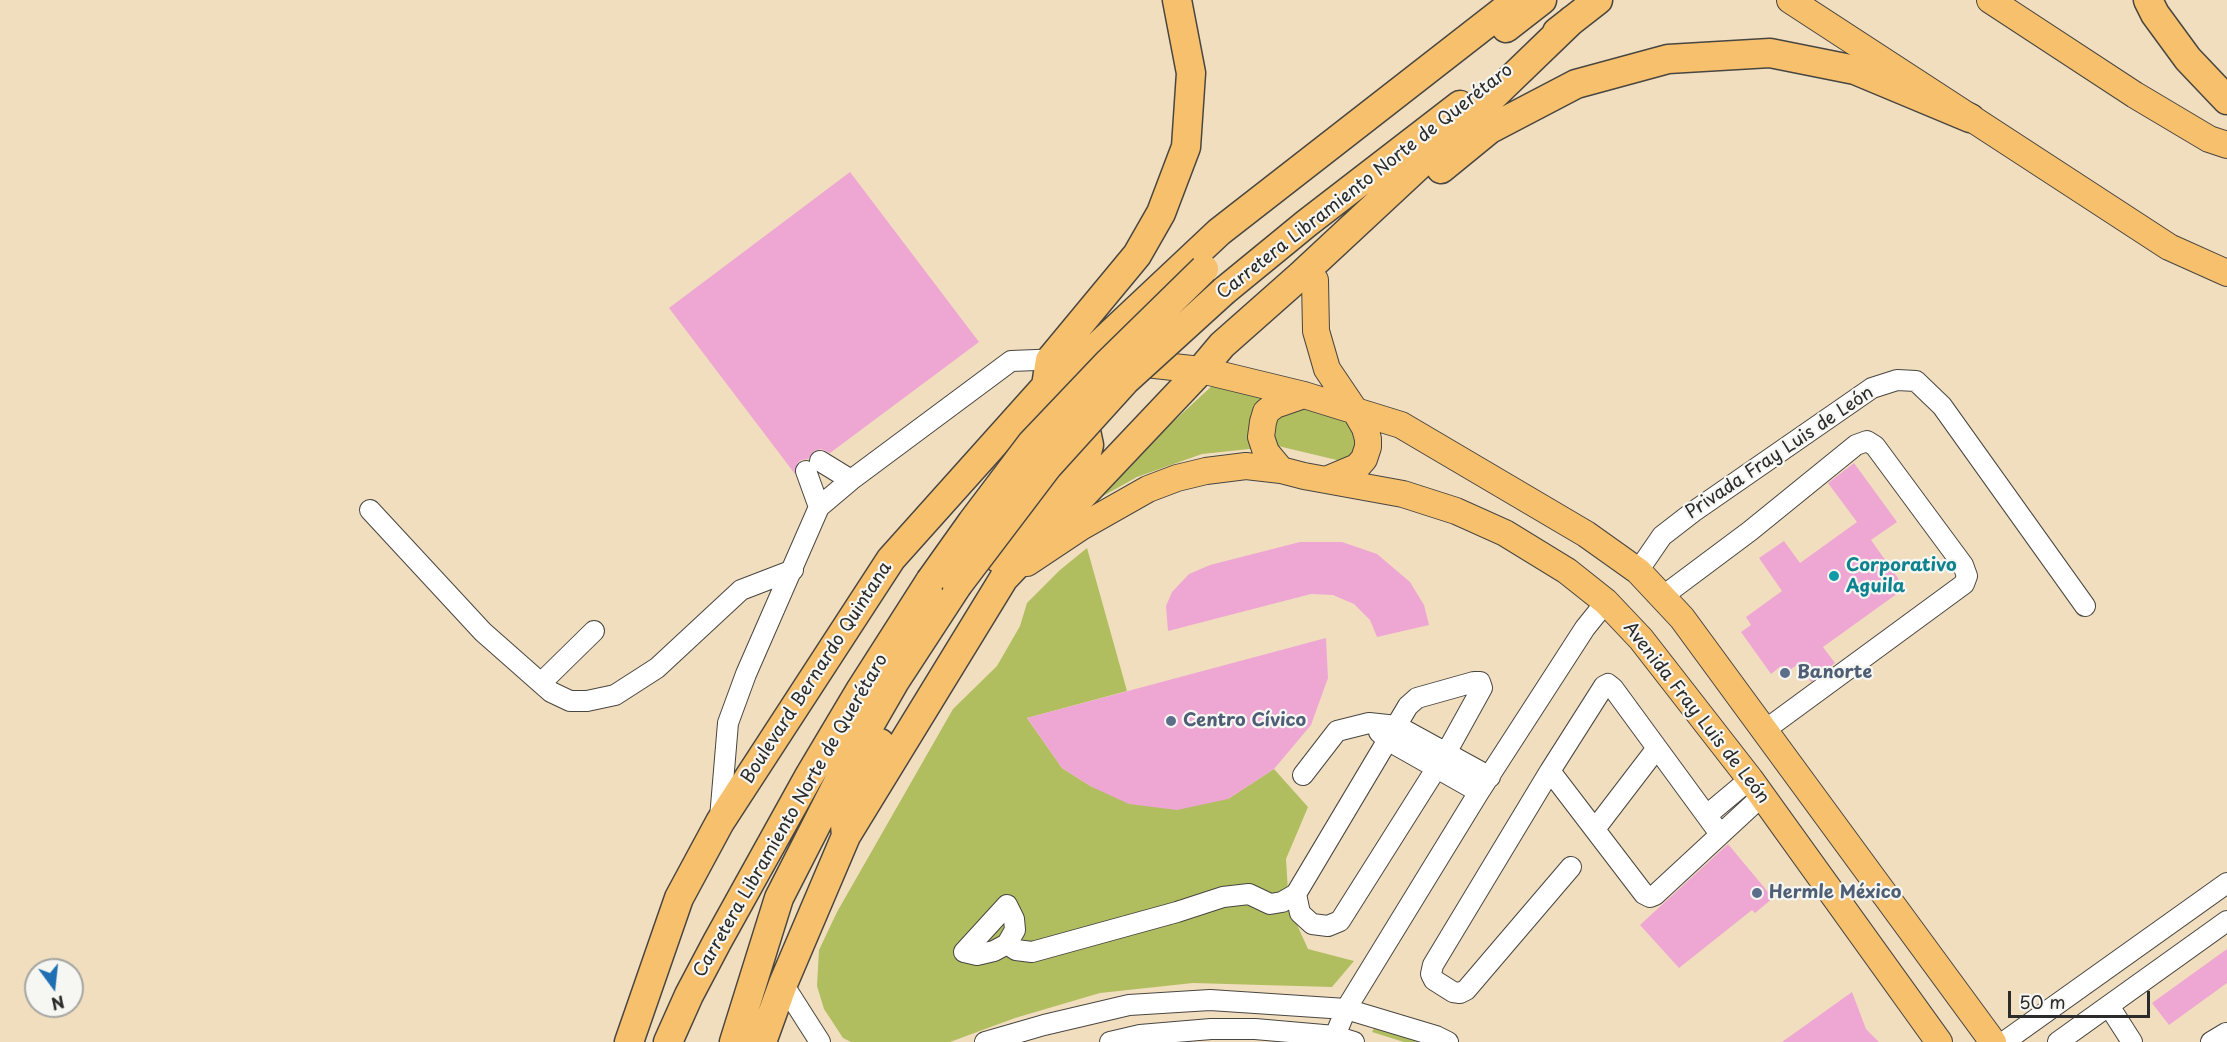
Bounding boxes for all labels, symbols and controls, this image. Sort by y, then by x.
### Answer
street label: Carretera Libramiento Norte de Querétaro [1213,60,1517,304]
street label: Privada Fray Luis de León [1682,382,1878,524]
place label: Corporativo Aguila [1846,555,1957,598]
street label: Boulevard Bernardo Quintana [737,558,897,788]
marker: Corporativo Aguila [1827,569,1841,583]
street label: Avenida Fray Luis de León [1618,618,1774,808]
street label: Carretera Libramiento Norte de Querétaro [689,651,893,981]
place label: Banorte [1797,662,1872,684]
marker: Banorte [1778,666,1792,680]
place label: Centro Cívico [1183,710,1306,732]
marker: Centro Cívico [1164,714,1178,728]
place label: Hermle México [1769,882,1901,904]
marker: Hermle México [1750,886,1764,900]
north arrow [24,958,84,1018]
scale bar [2011,979,2154,1017]
text: 50 m [2019,988,2066,1015]
text: N [49,990,67,1017]

